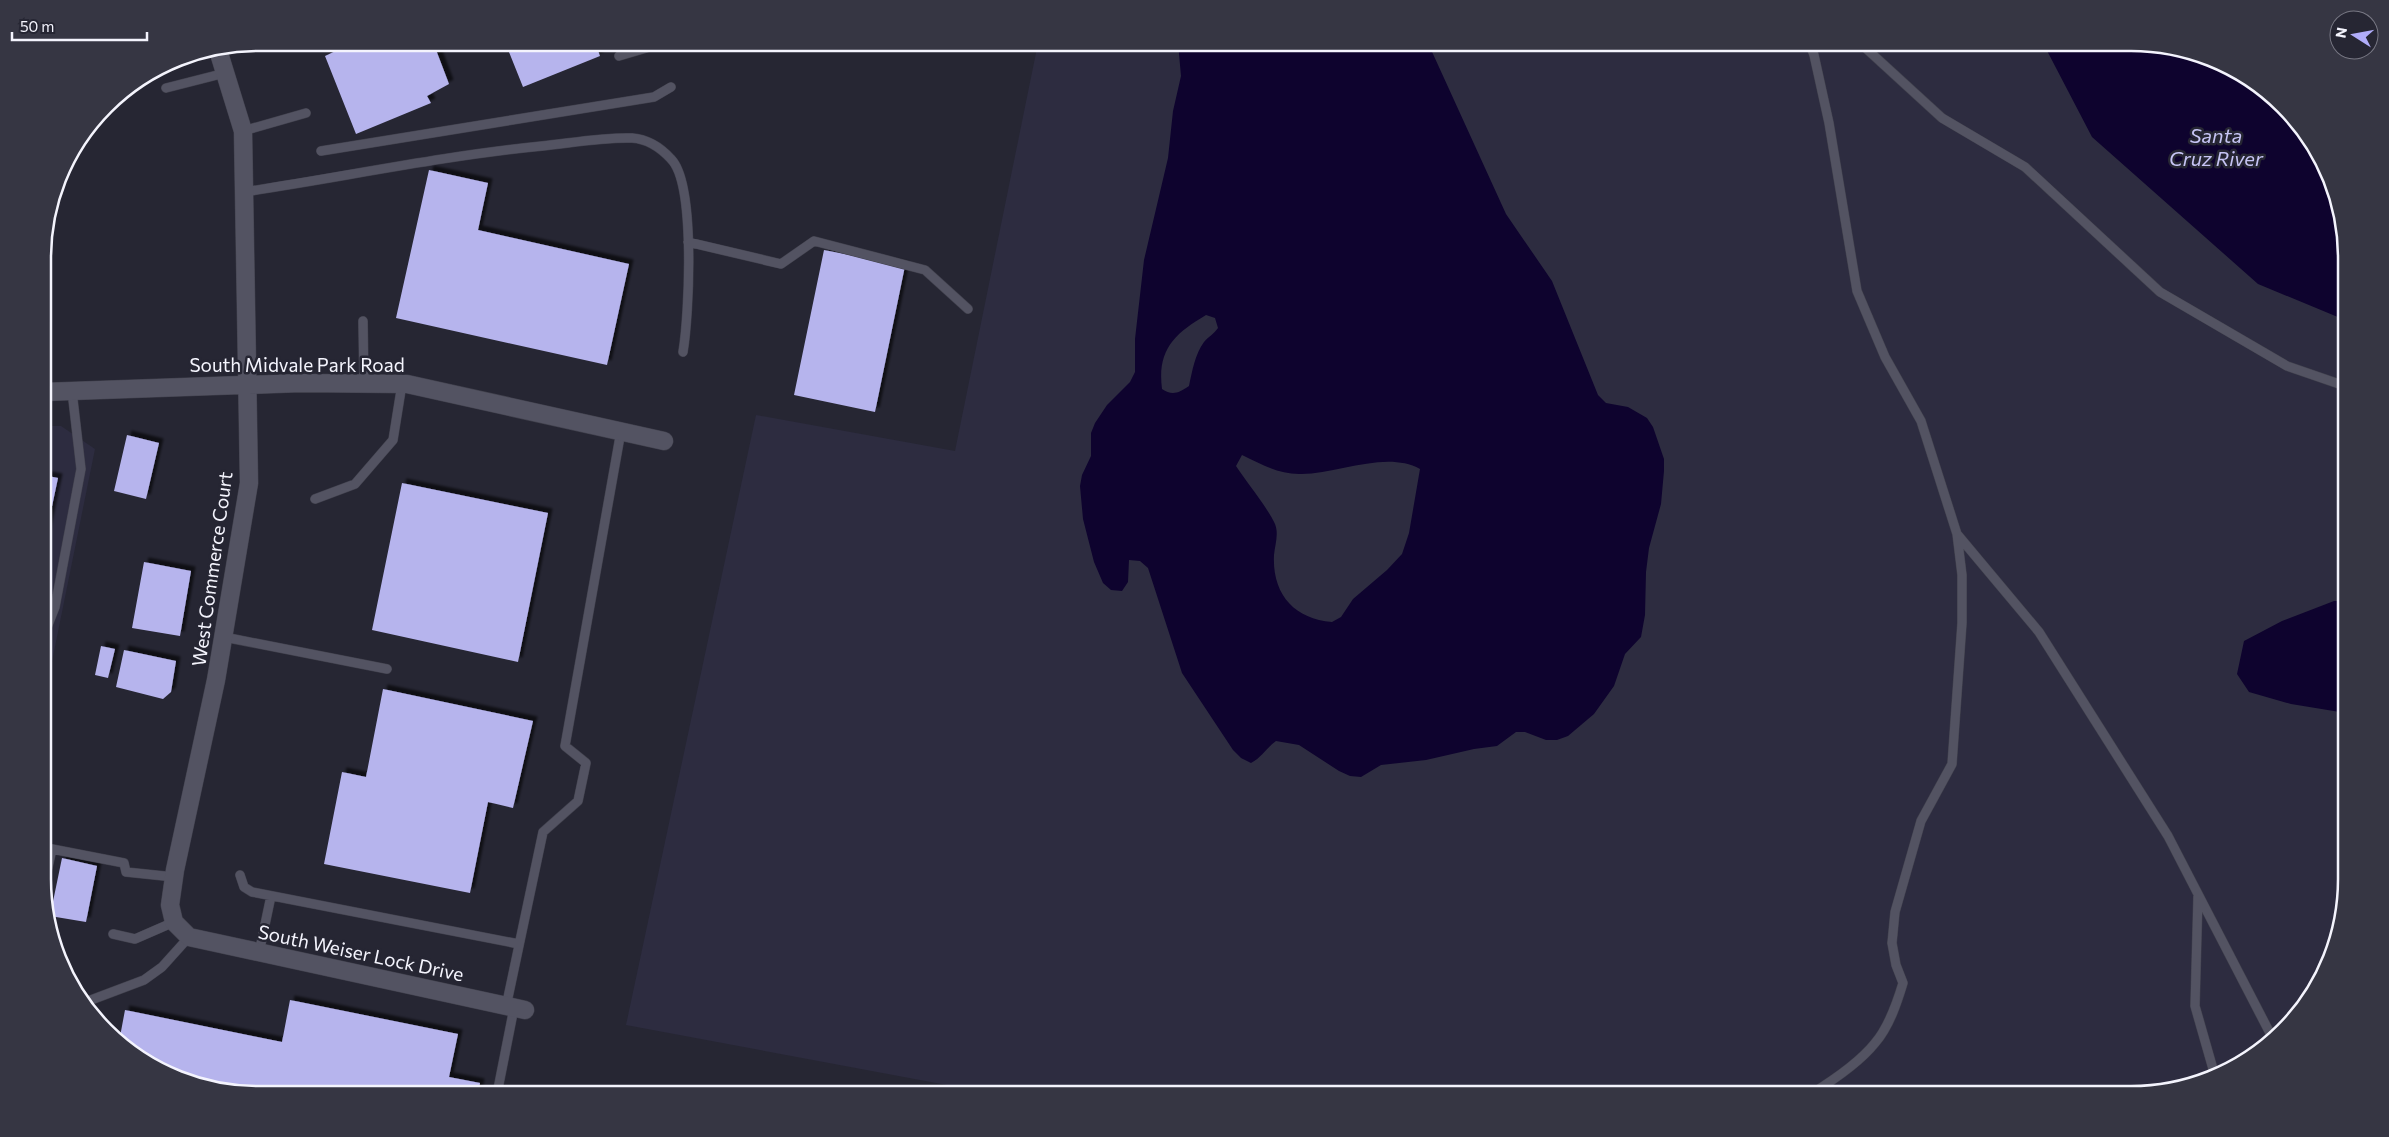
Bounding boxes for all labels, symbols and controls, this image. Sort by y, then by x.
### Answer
scale bar [12,10,148,42]
north arrow [2329,10,2379,60]
text: 50 m [20,17,54,35]
text: N [2331,26,2350,39]
water label: Santa Cruz River [2169,123,2264,170]
street label: South Midvale Park Road [189,353,405,376]
street label: West Commerce Court [186,470,237,668]
street label: South Weiser Lock Drive [256,919,466,986]

